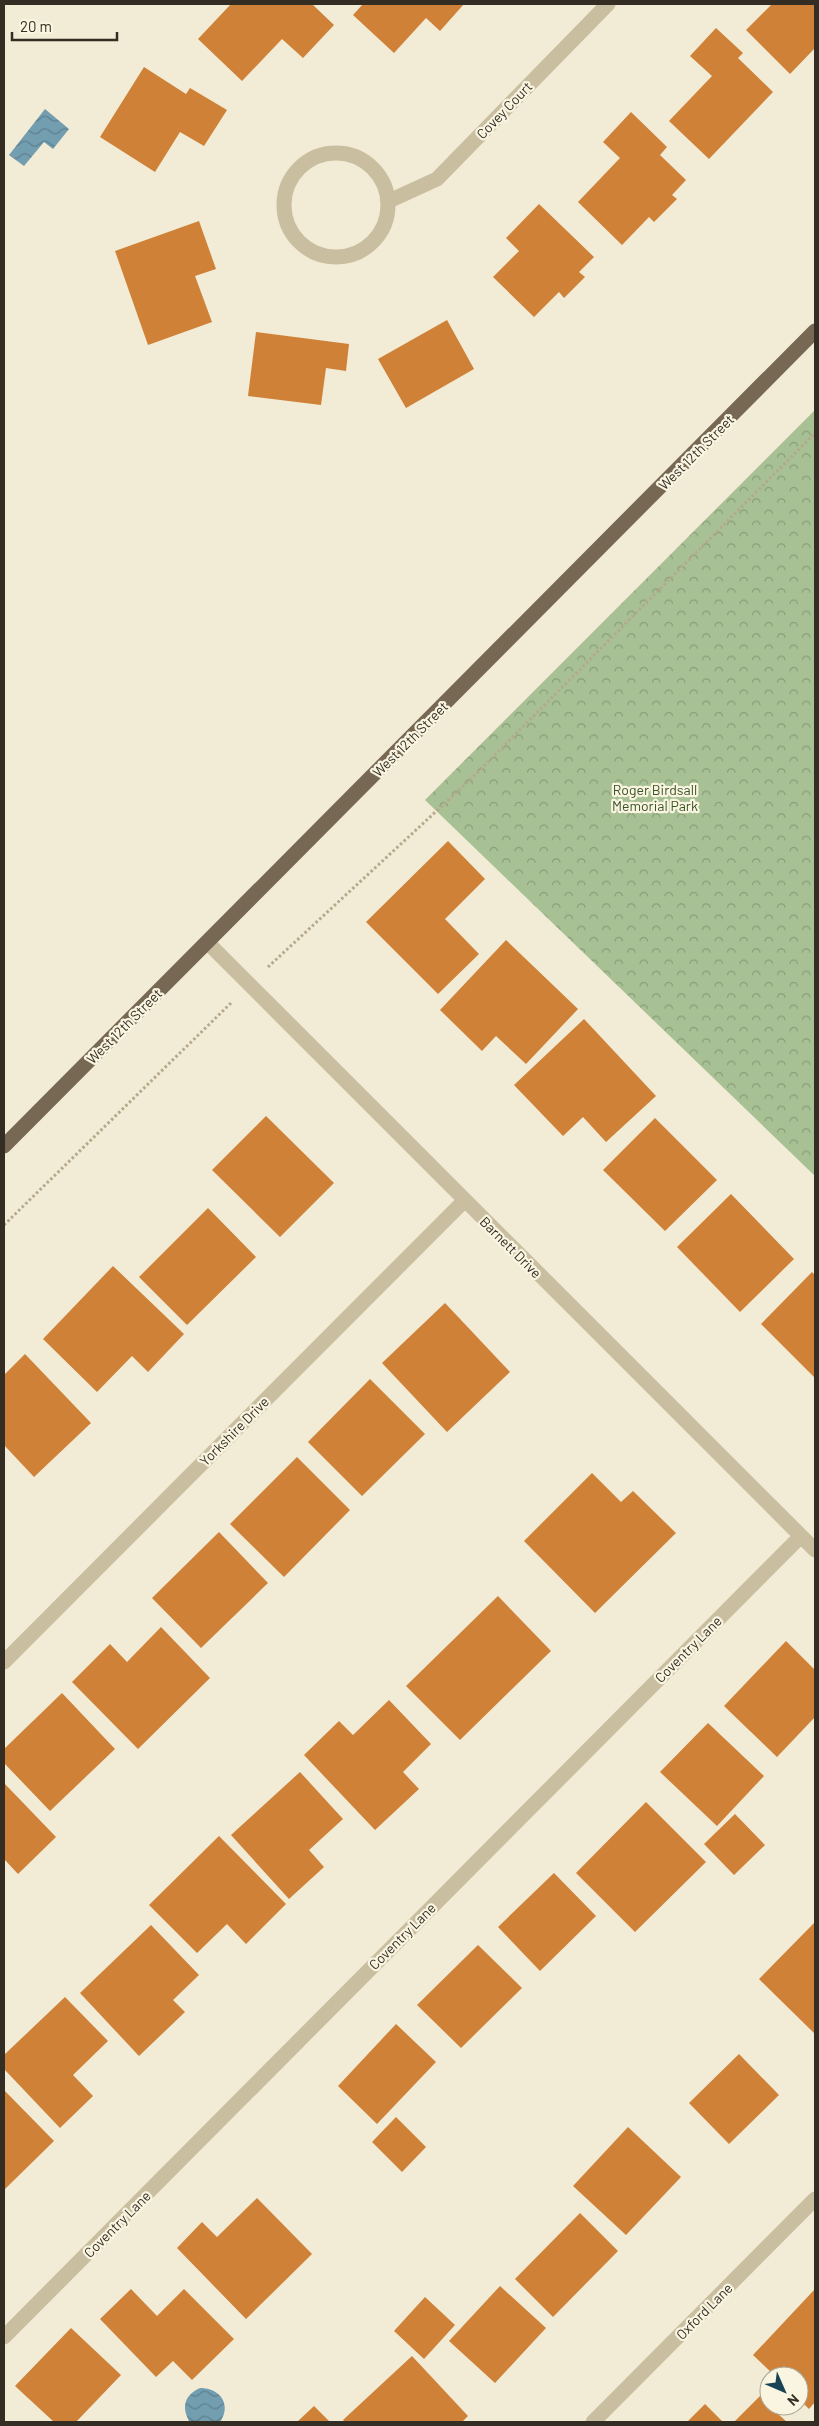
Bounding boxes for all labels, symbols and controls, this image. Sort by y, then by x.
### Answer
scale bar [12,10,118,42]
text: 20 m [20,17,52,35]
street label: Covey Court [473,78,535,142]
street label: West 12th Street [655,411,737,493]
street label: West 12th Street [369,698,451,780]
park label: Roger Birdsall Memorial Park [612,781,698,814]
street label: West 12th Street [83,985,165,1067]
street label: Barnett Drive [477,1213,545,1281]
street label: Yorkshire Drive [196,1393,272,1469]
street label: Coventry Lane [651,1612,725,1686]
street label: Coventry Lane [365,1899,439,1973]
street label: Coventry Lane [80,2187,154,2261]
street label: Oxford Lane [672,2279,736,2343]
north arrow [759,2366,809,2416]
text: N [784,2391,803,2410]

